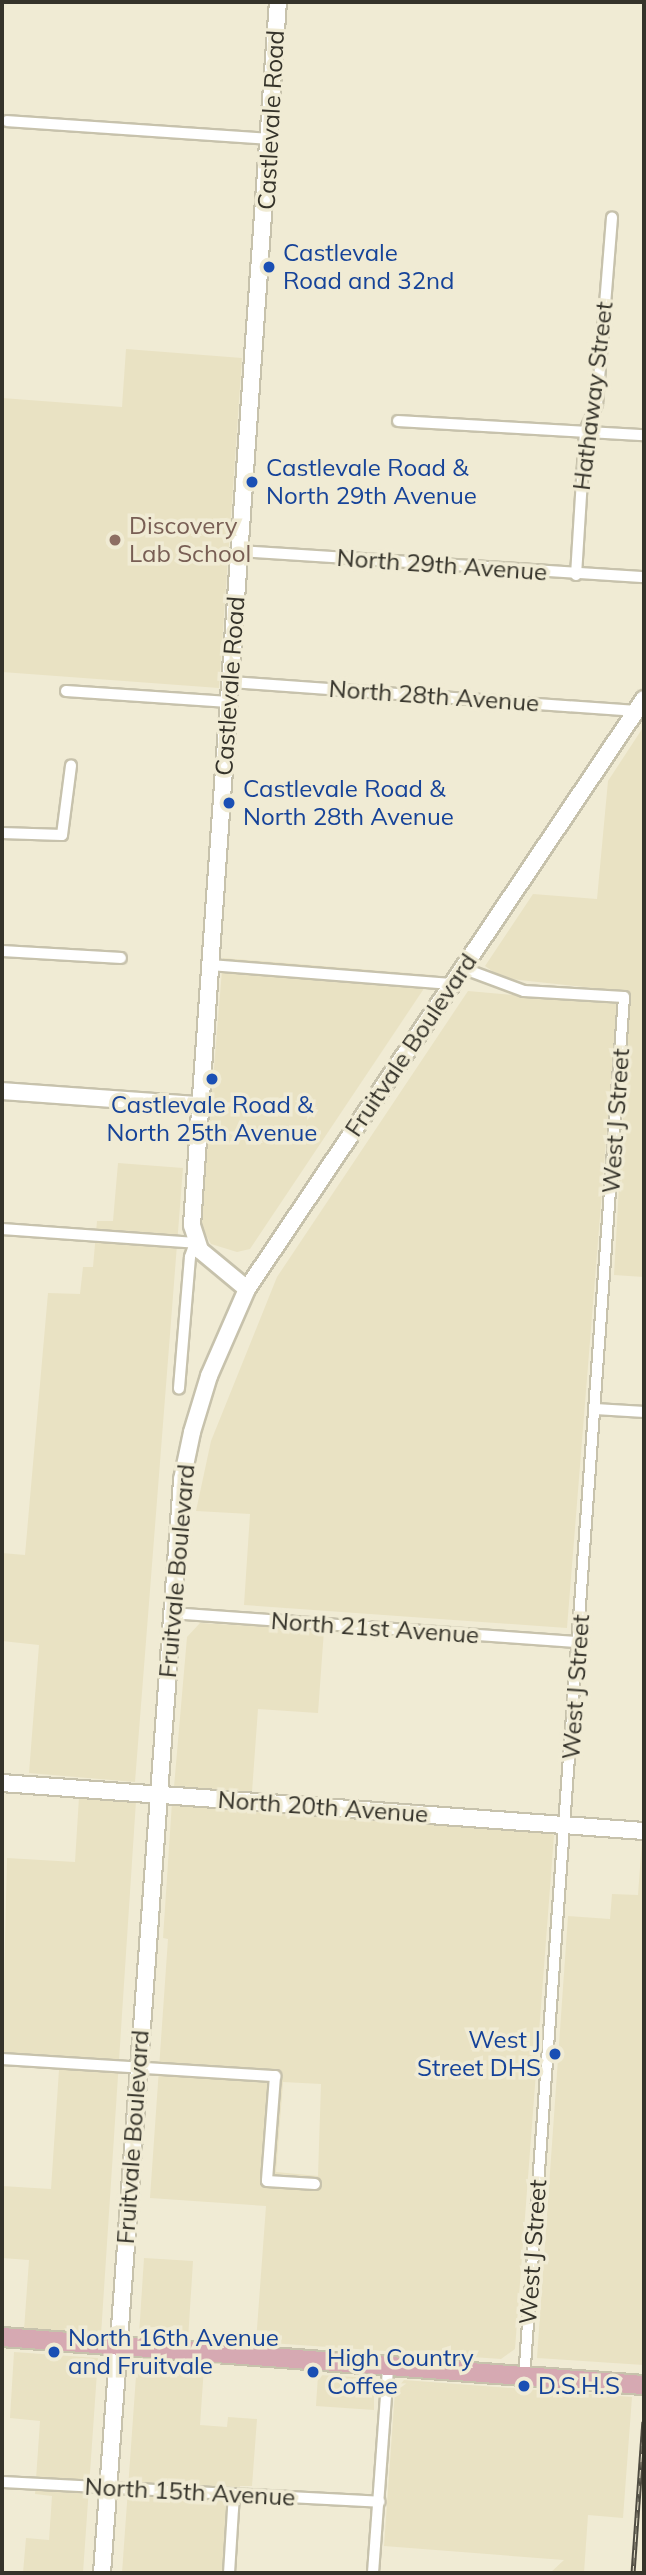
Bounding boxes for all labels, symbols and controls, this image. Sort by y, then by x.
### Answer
street label: Castlevale Road [252,29,290,211]
place label: Castlevale Road and 32nd [283,239,454,295]
marker: Castlevale Road and 32nd [261,259,277,275]
street label: Hathaway Street [567,300,619,492]
place label: Castlevale Road & North 29th Avenue [266,454,477,510]
marker: Castlevale Road & North 29th Avenue [244,474,260,490]
place label: Discovery Lab School [129,512,251,568]
marker: Discovery Lab School [107,532,123,548]
street label: North 29th Avenue [336,543,548,587]
street label: Castlevale Road [209,595,251,777]
street label: North 28th Avenue [328,674,540,718]
place label: Castlevale Road & North 28th Avenue [243,775,454,831]
marker: Castlevale Road & North 28th Avenue [221,795,237,811]
street label: Fruitvale Boulevard [339,948,483,1142]
street label: West J Street [597,1048,635,1194]
marker: Castlevale Road & North 25th Avenue [204,1071,220,1087]
place label: Castlevale Road & North 25th Avenue [107,1091,317,1147]
street label: Fruitvale Boulevard [153,1463,201,1679]
street label: North 21st Avenue [270,1606,480,1650]
street label: West J Street [557,1614,595,1760]
street label: North 20th Avenue [217,1785,429,1829]
place label: West J Street DHS [417,2026,541,2082]
street label: Fruitvale Boulevard [111,2029,155,2245]
marker: West J Street DHS [547,2046,563,2062]
street label: West J Street [514,2179,552,2325]
place label: North 16th Avenue and Fruitvale [68,2324,279,2380]
marker: North 16th Avenue and Fruitvale [46,2344,62,2360]
place label: High Country Coffee [327,2344,474,2400]
marker: High Country Coffee [305,2364,321,2380]
place label: D.S.H.S [538,2372,620,2400]
marker: D.S.H.S [516,2378,532,2394]
street label: North 15th Avenue [84,2472,296,2512]

